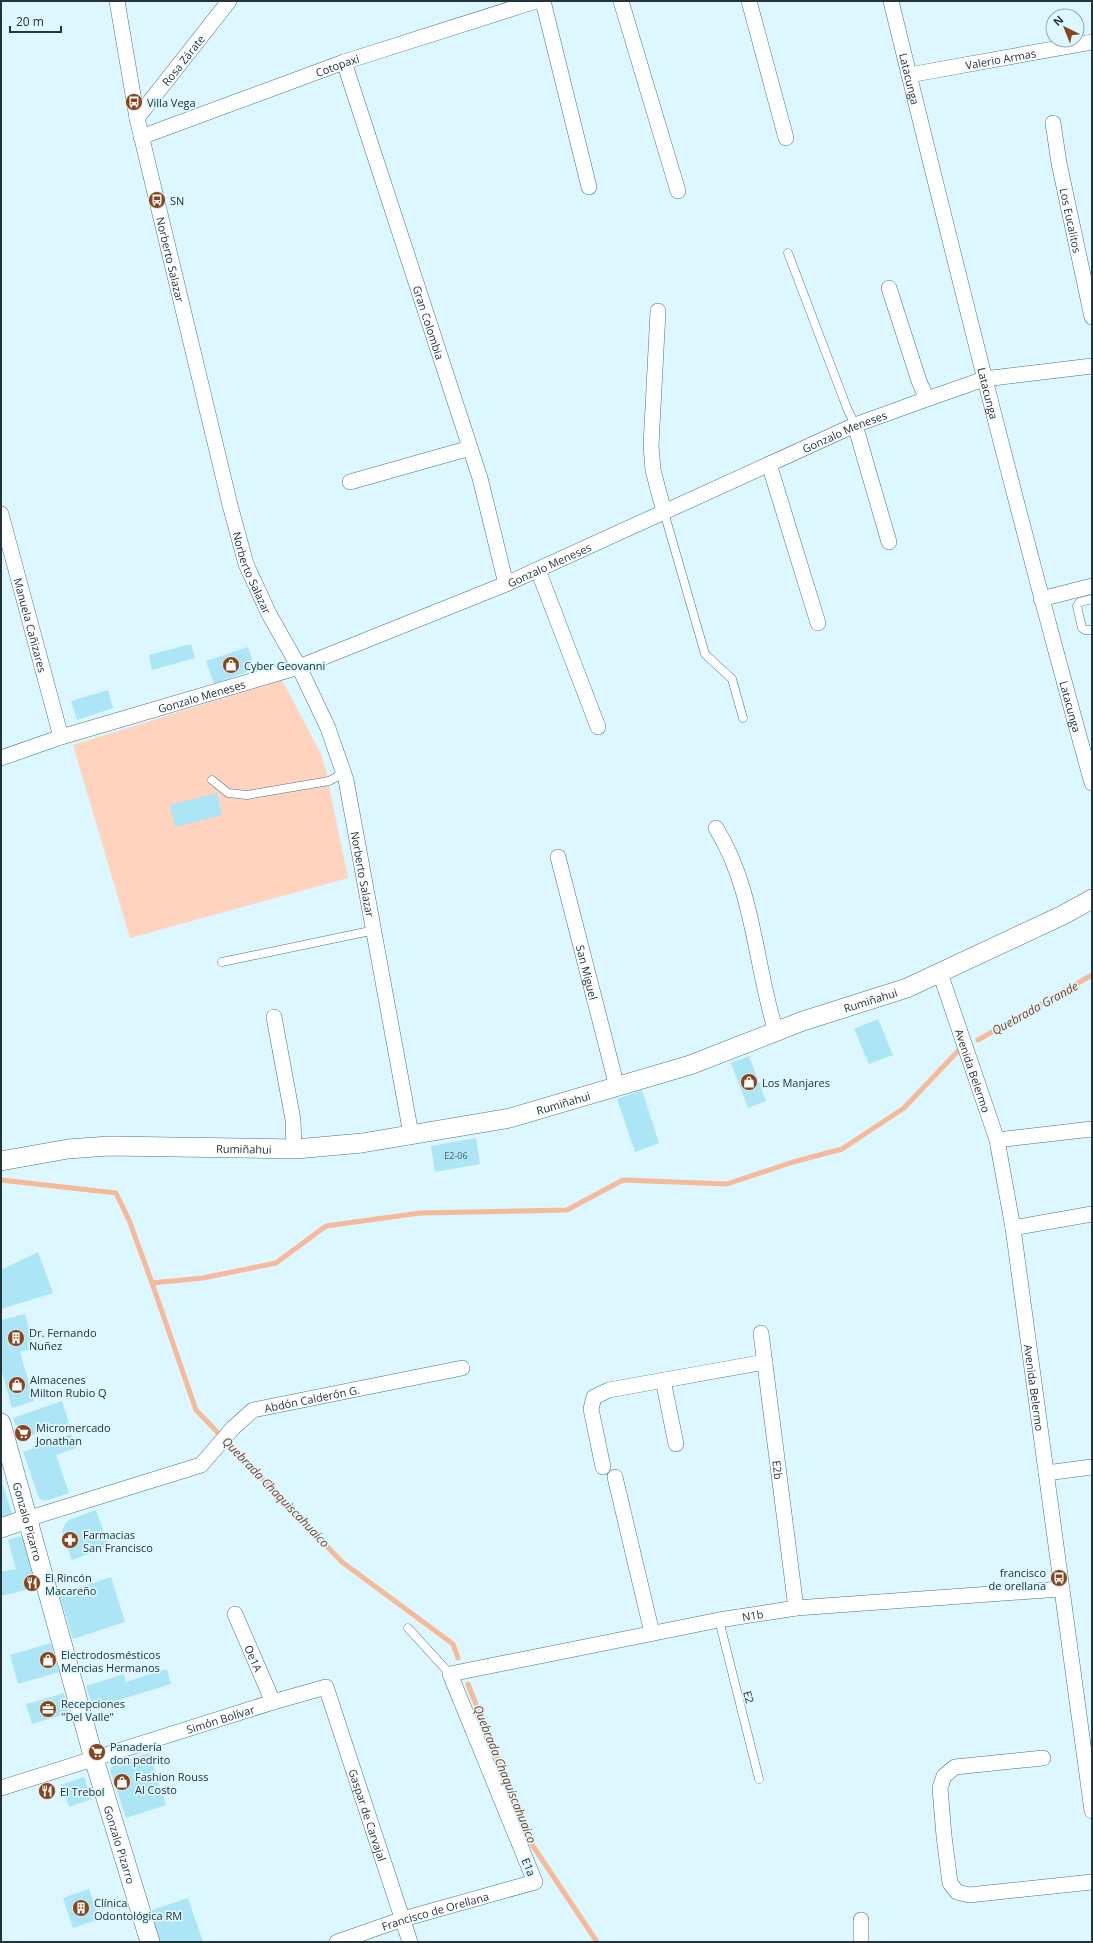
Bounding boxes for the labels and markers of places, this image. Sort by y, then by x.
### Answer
bus stop icon: Villa Vega [124,92,144,112]
place label: Villa Vega [147,95,196,110]
bus stop icon: SN [147,190,167,210]
place label: SN [170,193,184,208]
shop icon: Cyber Geovanni [221,655,241,675]
place label: Cyber Geovanni [244,658,325,673]
shop icon: Los Manjares [739,1072,759,1092]
place label: Los Manjares [762,1075,830,1090]
place label: Dr. Fernando Nuñez [29,1325,97,1353]
building icon: Dr. Fernando Nuñez [6,1328,26,1348]
place label: Almacenes Milton Rubio Q [30,1372,107,1400]
shop icon: Almacenes Milton Rubio Q [7,1375,27,1395]
place label: Micromercado Jonathan [35,1420,111,1448]
supermarket icon: Micromercado Jonathan [13,1423,33,1443]
place label: Farmacias San Francisco [83,1527,153,1555]
pharmacy icon: Farmacias San Francisco [60,1530,80,1550]
place label: francisco de orellana [988,1565,1046,1593]
bus stop icon: francisco de orellana [1049,1568,1069,1588]
place label: El Rincón Macareño [45,1570,97,1598]
restaurant icon: El Rincón Macareño [22,1573,42,1593]
place label: Electrodosmésticos Mencias Hermanos [61,1647,160,1675]
shop icon: Electrodosmésticos Mencias Hermanos [38,1650,58,1670]
place label: Recepciones "Del Valle" [61,1696,125,1724]
office icon: Recepciones "Del Valle" [38,1699,58,1719]
place label: Panadería don pedrito [110,1739,171,1767]
supermarket icon: Panadería don pedrito [87,1742,107,1762]
place label: Fashion Rouss Al Costo [135,1769,208,1797]
shop icon: Fashion Rouss Al Costo [112,1772,132,1792]
restaurant icon: El Trebol [37,1781,57,1801]
place label: El Trebol [60,1784,105,1799]
place label: Clínica Odontológica RM [94,1895,182,1923]
building icon: Clínica Odontológica RM [71,1898,91,1918]

